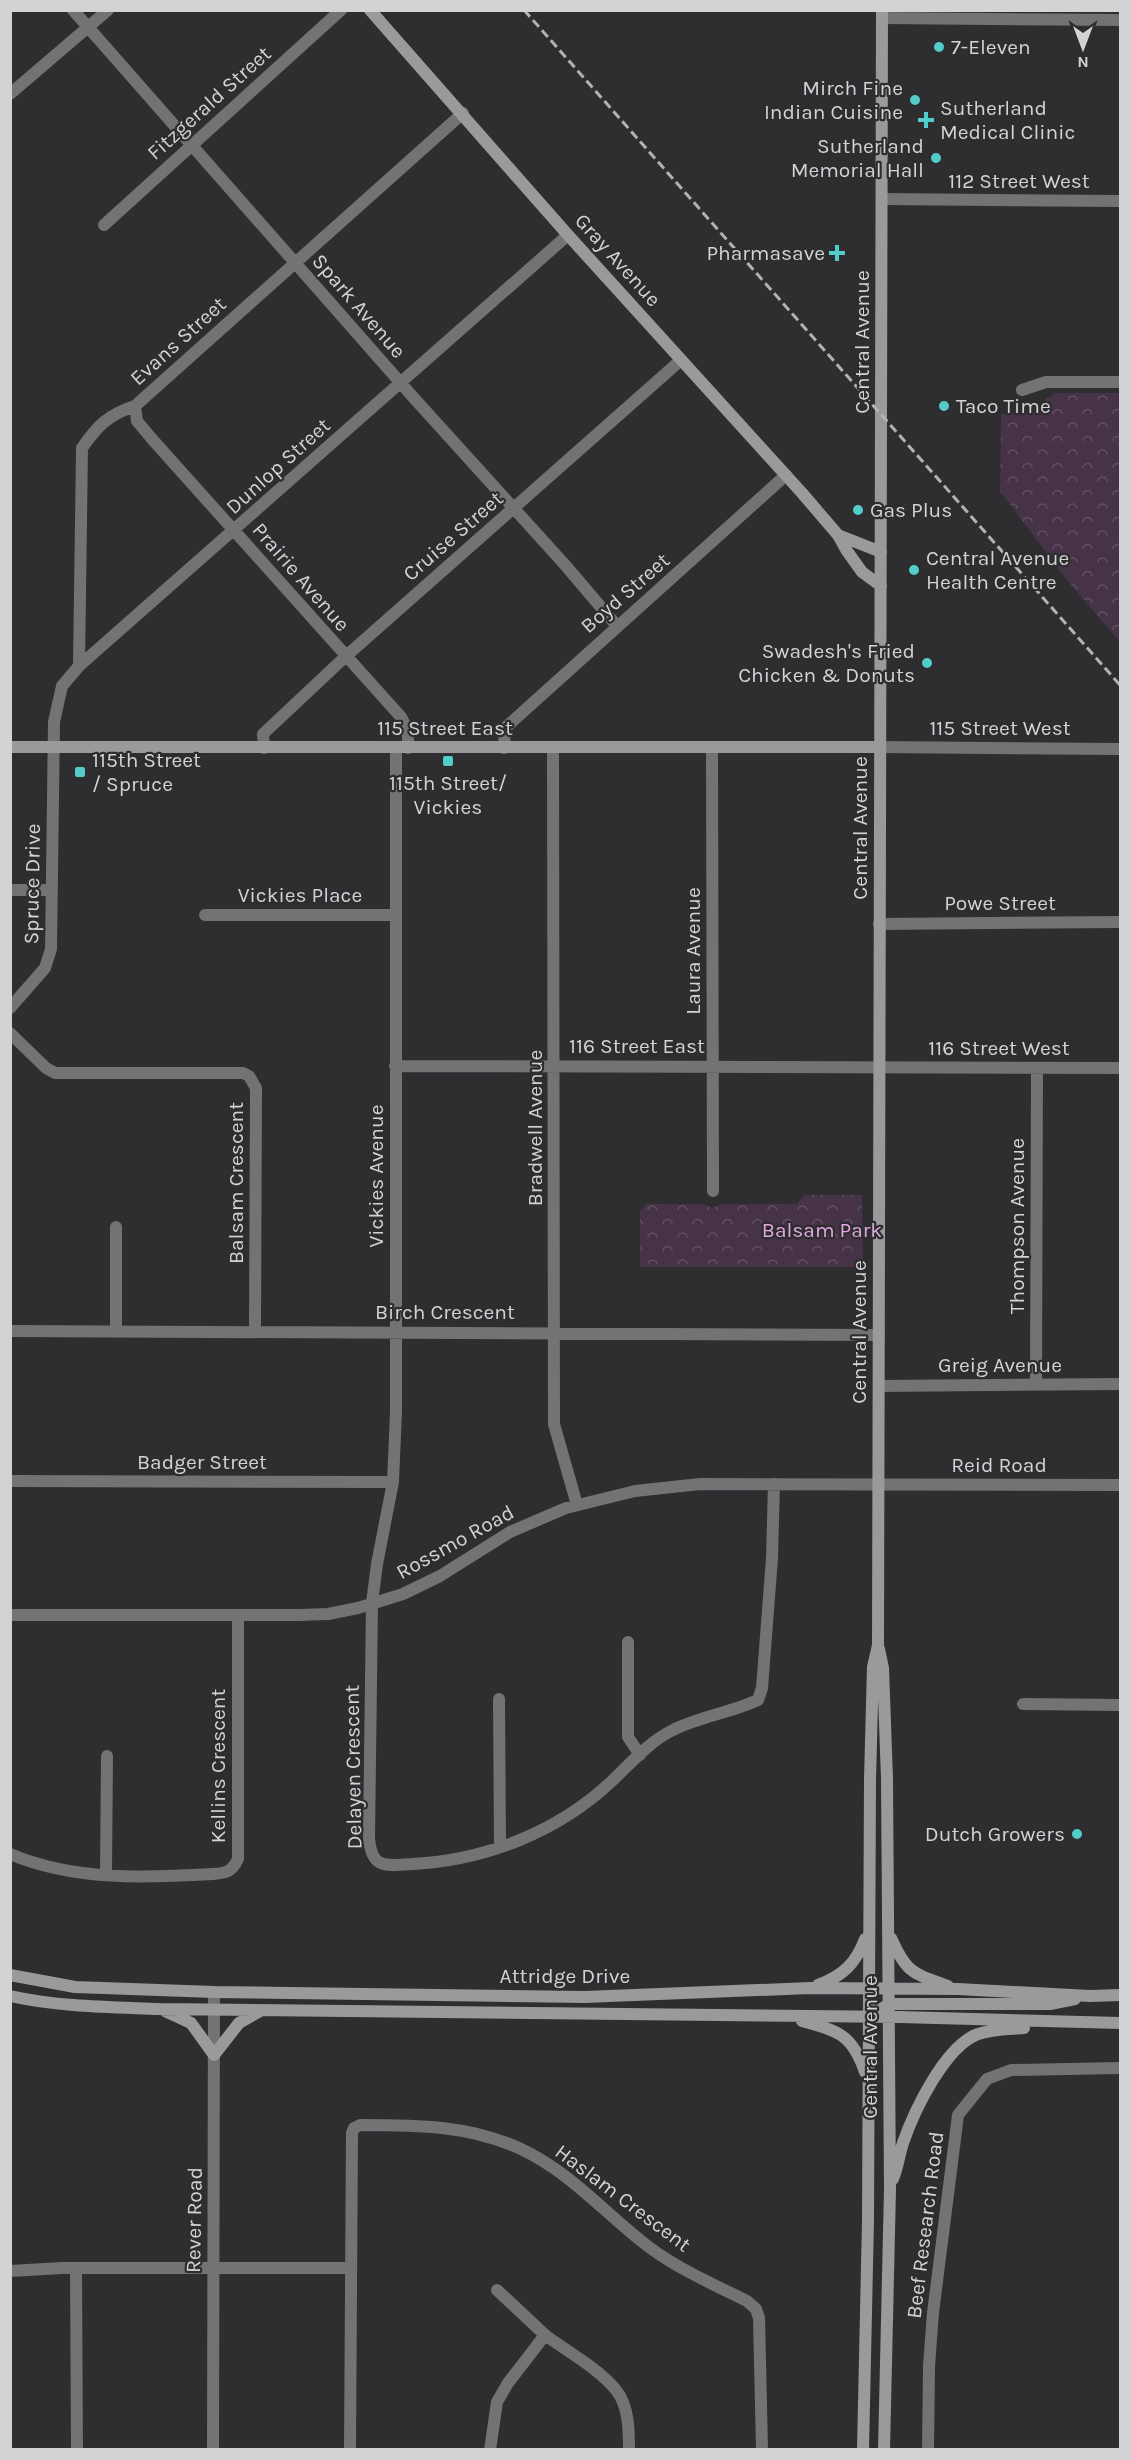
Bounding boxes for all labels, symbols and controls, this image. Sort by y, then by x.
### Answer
north arrow [1053,18,1113,78]
place label: 7-Eleven [951,35,1031,59]
marker: 7-Eleven [932,40,946,54]
street label: Fitzgerald Street [142,41,276,165]
text: N [1077,53,1089,72]
place label: Mirch Fine Indian Cuisine [764,76,903,124]
marker: Mirch Fine Indian Cuisine [908,93,922,107]
place label: Sutherland Medical Clinic [940,96,1075,144]
marker: Sutherland Medical Clinic [917,111,935,129]
place label: Sutherland Memorial Hall [791,134,924,182]
marker: Sutherland Memorial Hall [929,151,943,165]
street label: 112 Street West [948,169,1090,193]
street label: Gray Avenue [570,209,666,311]
place label: Pharmasave [706,241,825,265]
marker: Pharmasave [830,246,844,260]
street label: Spark Avenue [307,249,411,363]
street label: Central Avenue [850,270,874,414]
street label: Evans Street [125,292,231,390]
place label: Taco Time [956,394,1051,418]
marker: Taco Time [937,399,951,413]
street label: Dunlop Street [221,413,335,519]
street label: Cruise Street [398,486,508,586]
place label: Gas Plus [870,498,952,522]
marker: Gas Plus [851,503,865,517]
street label: Prairie Avenue [247,518,355,636]
place label: Central Avenue Health Centre [926,546,1069,594]
street label: Boyd Street [576,548,674,638]
marker: Central Avenue Health Centre [907,563,921,577]
place label: Swadesh's Fried Chicken & Donuts [738,639,915,687]
marker: Swadesh's Fried Chicken & Donuts [920,656,934,670]
street label: 115 Street East [377,716,513,740]
street label: 115 Street West [929,716,1071,740]
place label: 115th Street / Spruce [92,748,201,796]
marker: 115th Street/ Vickies [441,754,455,768]
street label: Central Avenue [848,756,872,900]
marker: 115th Street / Spruce [73,765,87,779]
place label: 115th Street/ Vickies [389,771,507,819]
street label: Spruce Drive [19,823,45,945]
street label: Vickies Place [238,883,362,907]
street label: Laura Avenue [681,887,705,1015]
street label: Powe Street [944,891,1056,915]
street label: 116 Street East [569,1034,705,1058]
street label: 116 Street West [928,1036,1070,1060]
street label: Bradwell Avenue [523,1050,547,1206]
street label: Balsam Crescent [224,1102,248,1264]
street label: Vickies Avenue [364,1105,388,1247]
street label: Thompson Avenue [1005,1138,1029,1314]
park label: Balsam Park [762,1218,882,1242]
street label: Central Avenue [847,1260,871,1404]
street label: Birch Crescent [375,1300,515,1324]
street label: Greig Avenue [938,1353,1062,1377]
street label: Badger Street [137,1450,267,1474]
street label: Reid Road [951,1453,1047,1477]
street label: Rossmo Road [392,1500,518,1584]
street label: Delayen Crescent [340,1684,366,1850]
street label: Kellins Crescent [206,1689,230,1843]
place label: Dutch Growers [925,1822,1065,1846]
marker: Dutch Growers [1070,1827,1084,1841]
street label: Attridge Drive [500,1964,630,1988]
street label: Central Avenue [858,1975,882,2119]
street label: Beef Research Road [902,2130,948,2320]
street label: Haslam Crescent [551,2139,695,2257]
street label: Rever Road [181,2167,207,2273]

